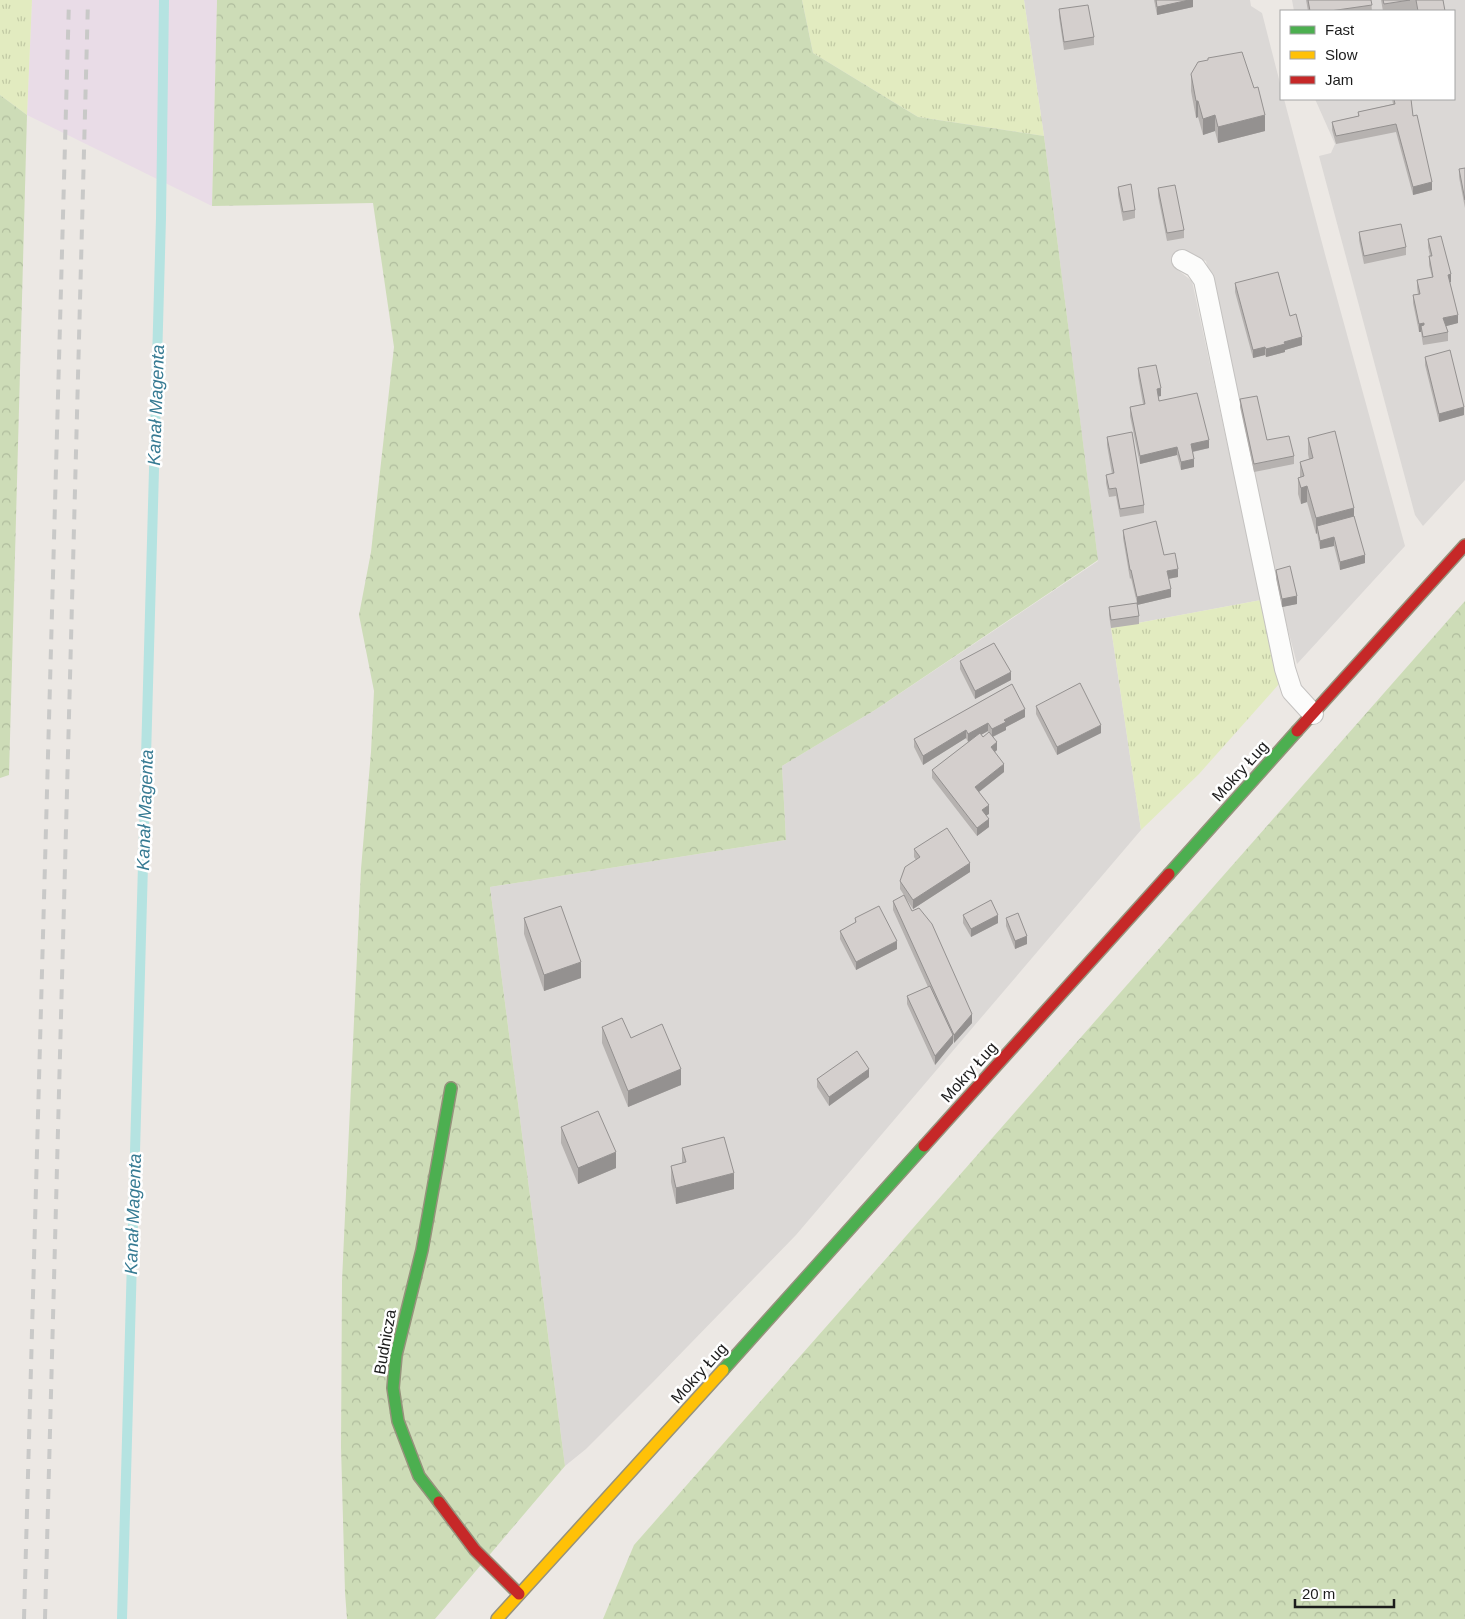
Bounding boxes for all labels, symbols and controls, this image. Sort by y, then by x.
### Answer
legend [1280,10,1455,100]
text: Fast [1325,21,1355,38]
text: Slow [1325,46,1358,63]
text: Jam [1325,71,1353,88]
water label: Kanał Magenta [144,344,168,466]
street label: Mokry Ług [1209,738,1271,804]
water label: Kanał Magenta [133,749,157,871]
street label: Mokry Ług [938,1039,1000,1105]
water label: Kanał Magenta [121,1153,145,1275]
street label: Budnicza [371,1308,399,1376]
street label: Mokry Ług [668,1340,730,1406]
scale bar [1295,1576,1394,1608]
text: 20 m [1302,1585,1335,1602]

